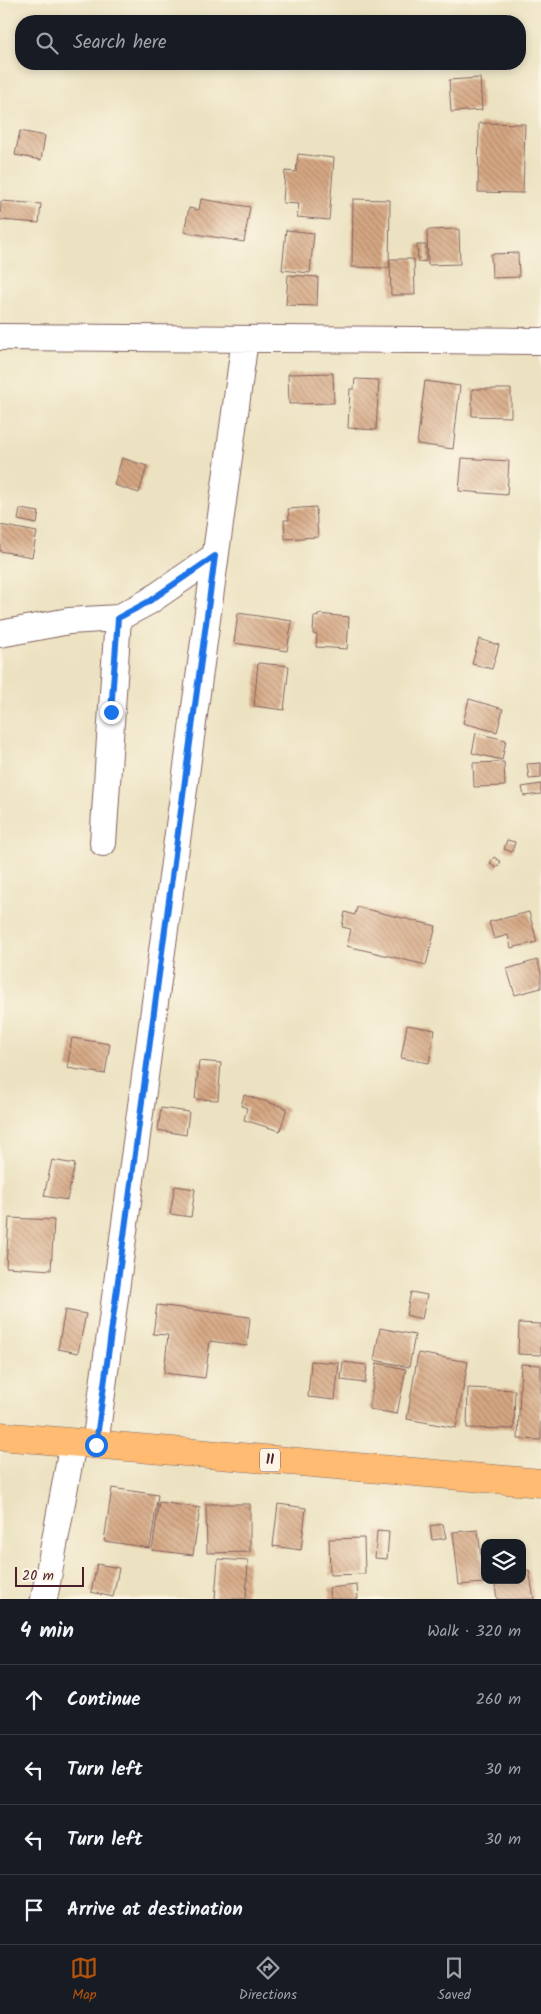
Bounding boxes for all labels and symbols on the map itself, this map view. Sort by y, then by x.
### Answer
route end [100,701,123,724]
route start [85,1434,108,1457]
road number: 1I [260,1448,280,1472]
scale bar [15,1564,84,1587]

